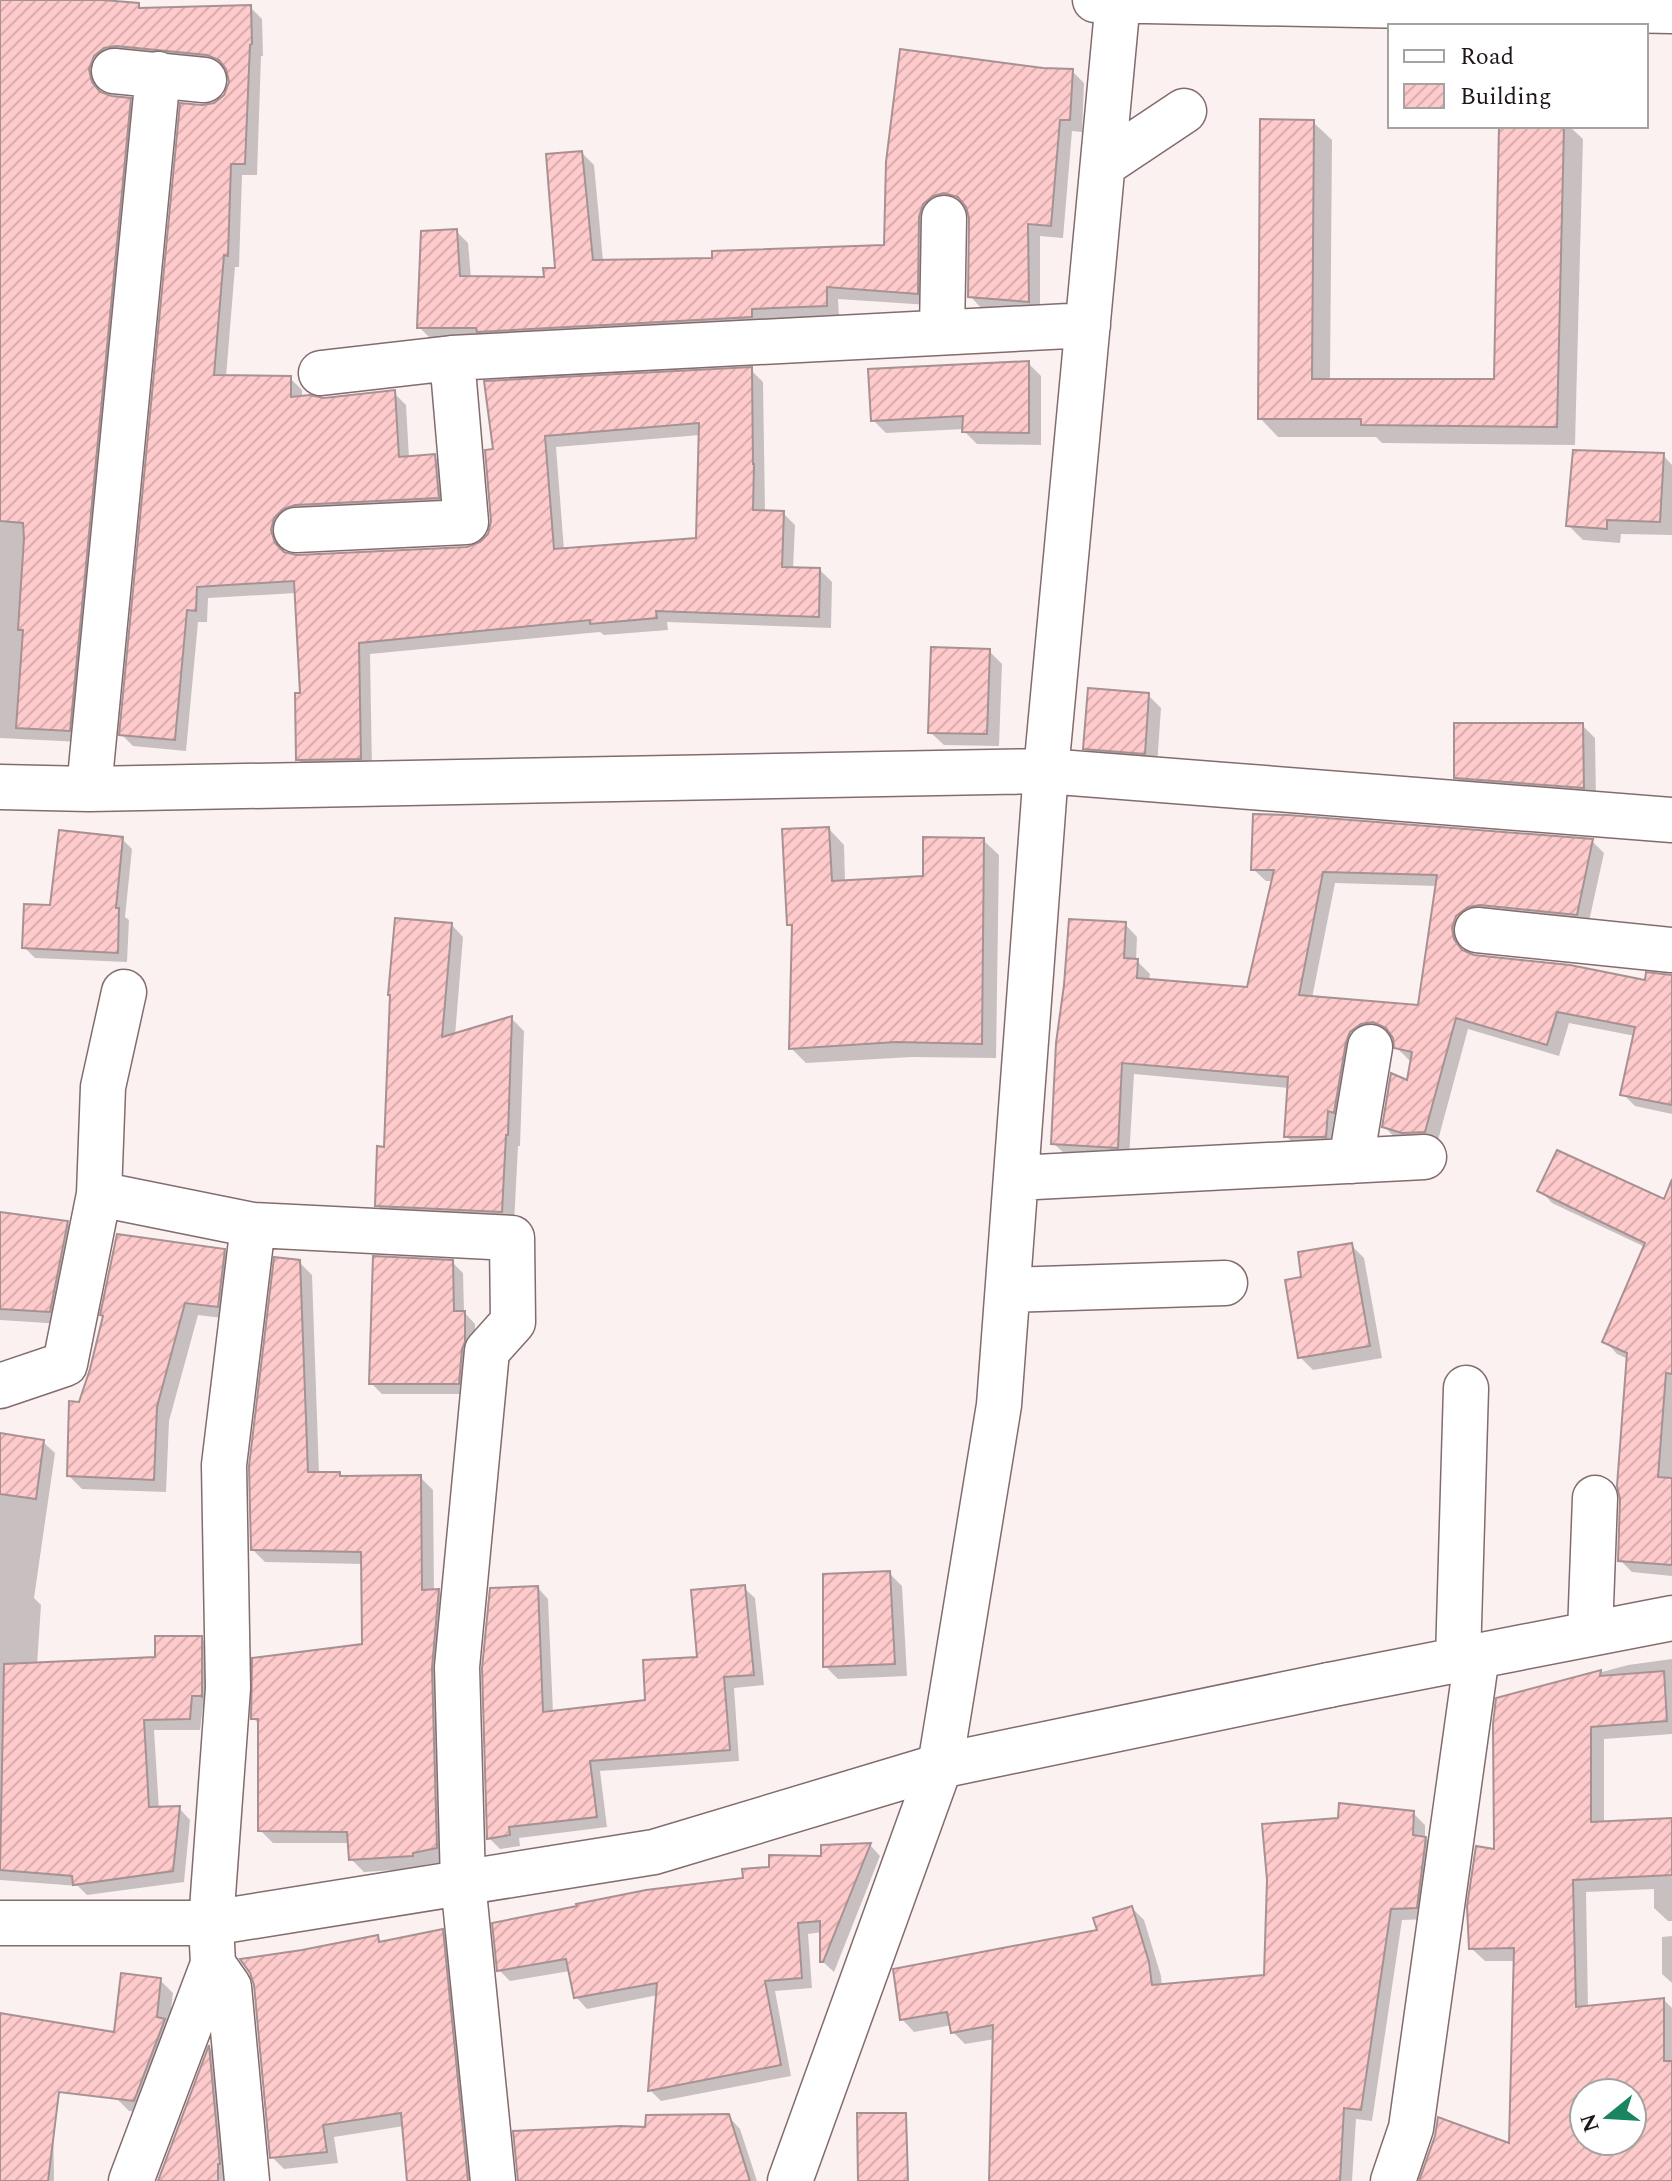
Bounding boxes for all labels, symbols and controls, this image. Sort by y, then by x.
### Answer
legend [1388,24,1648,128]
text: Road [1460,39,1514,75]
text: Building [1460,79,1552,115]
north arrow [1568,2077,1648,2157]
text: N [1572,2109,1609,2136]

